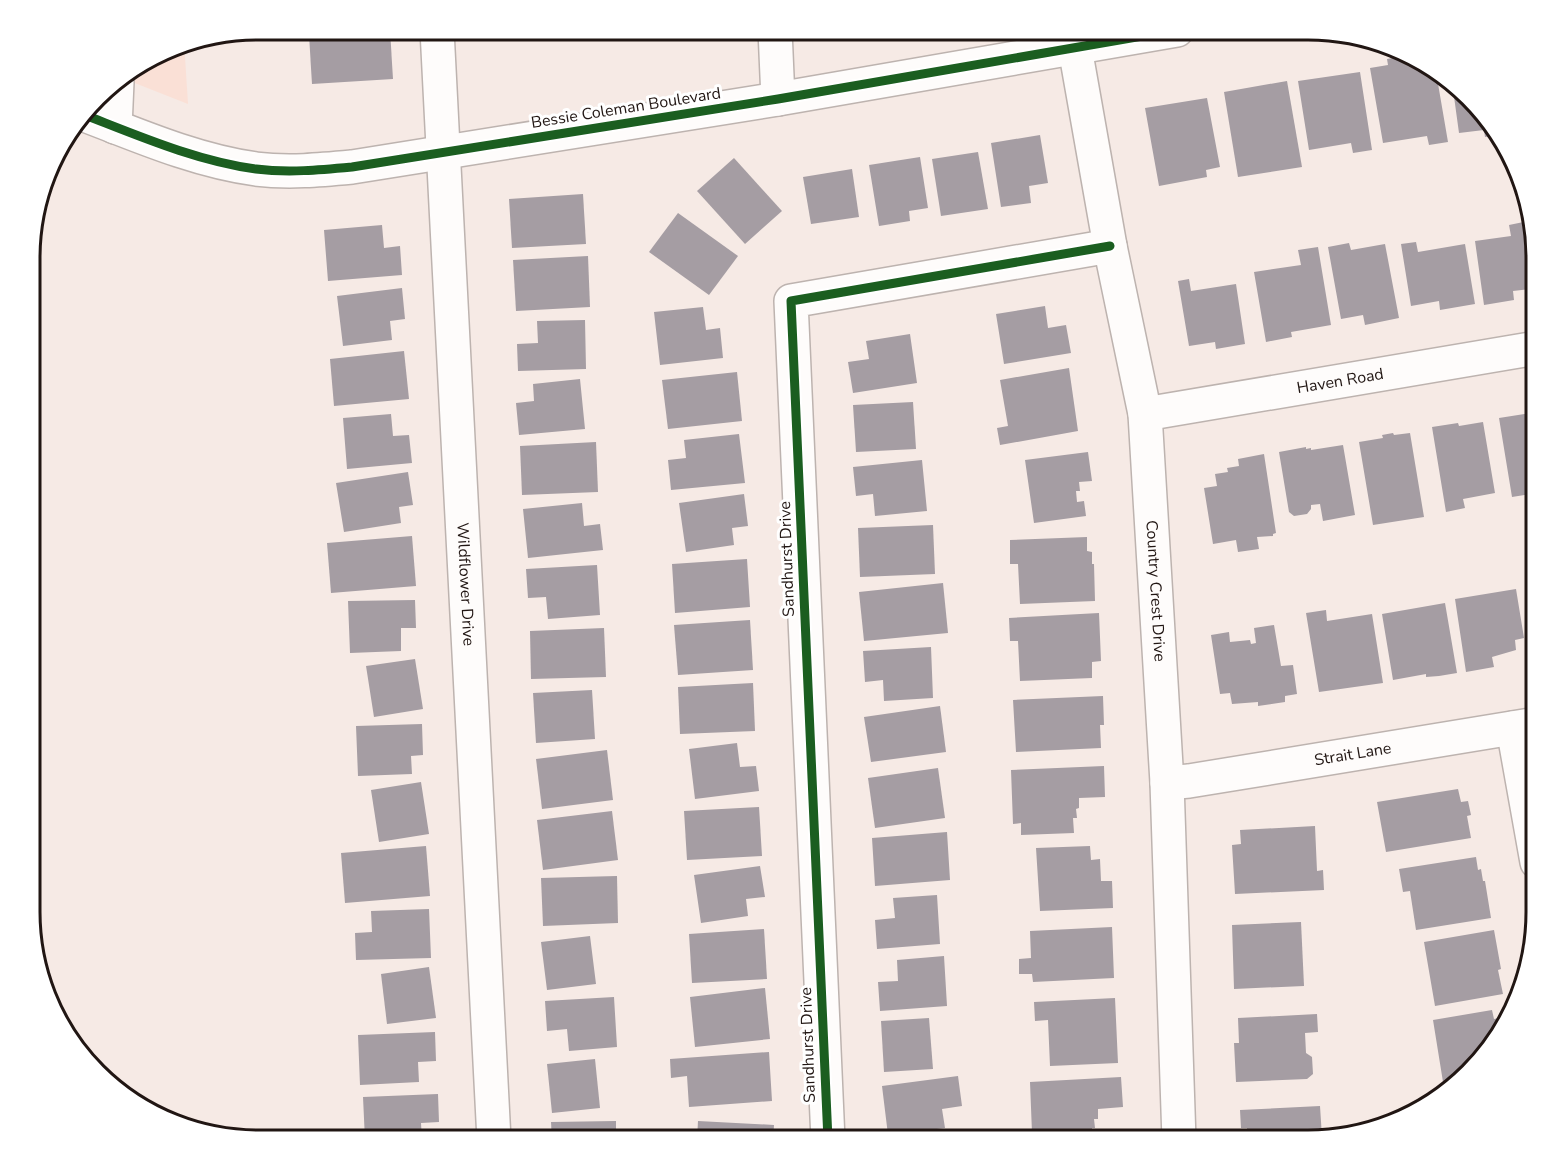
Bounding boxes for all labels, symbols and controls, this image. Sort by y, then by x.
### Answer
street label: Bessie Coleman Boulevard [529,82,723,134]
street label: Haven Road [1295,363,1385,399]
street label: Sandhurst Drive [774,501,800,617]
street label: Country Crest Drive [1140,520,1171,662]
street label: Wildflower Drive [451,522,480,647]
street label: Strait Lane [1313,737,1393,771]
street label: Sandhurst Drive [795,987,821,1103]

